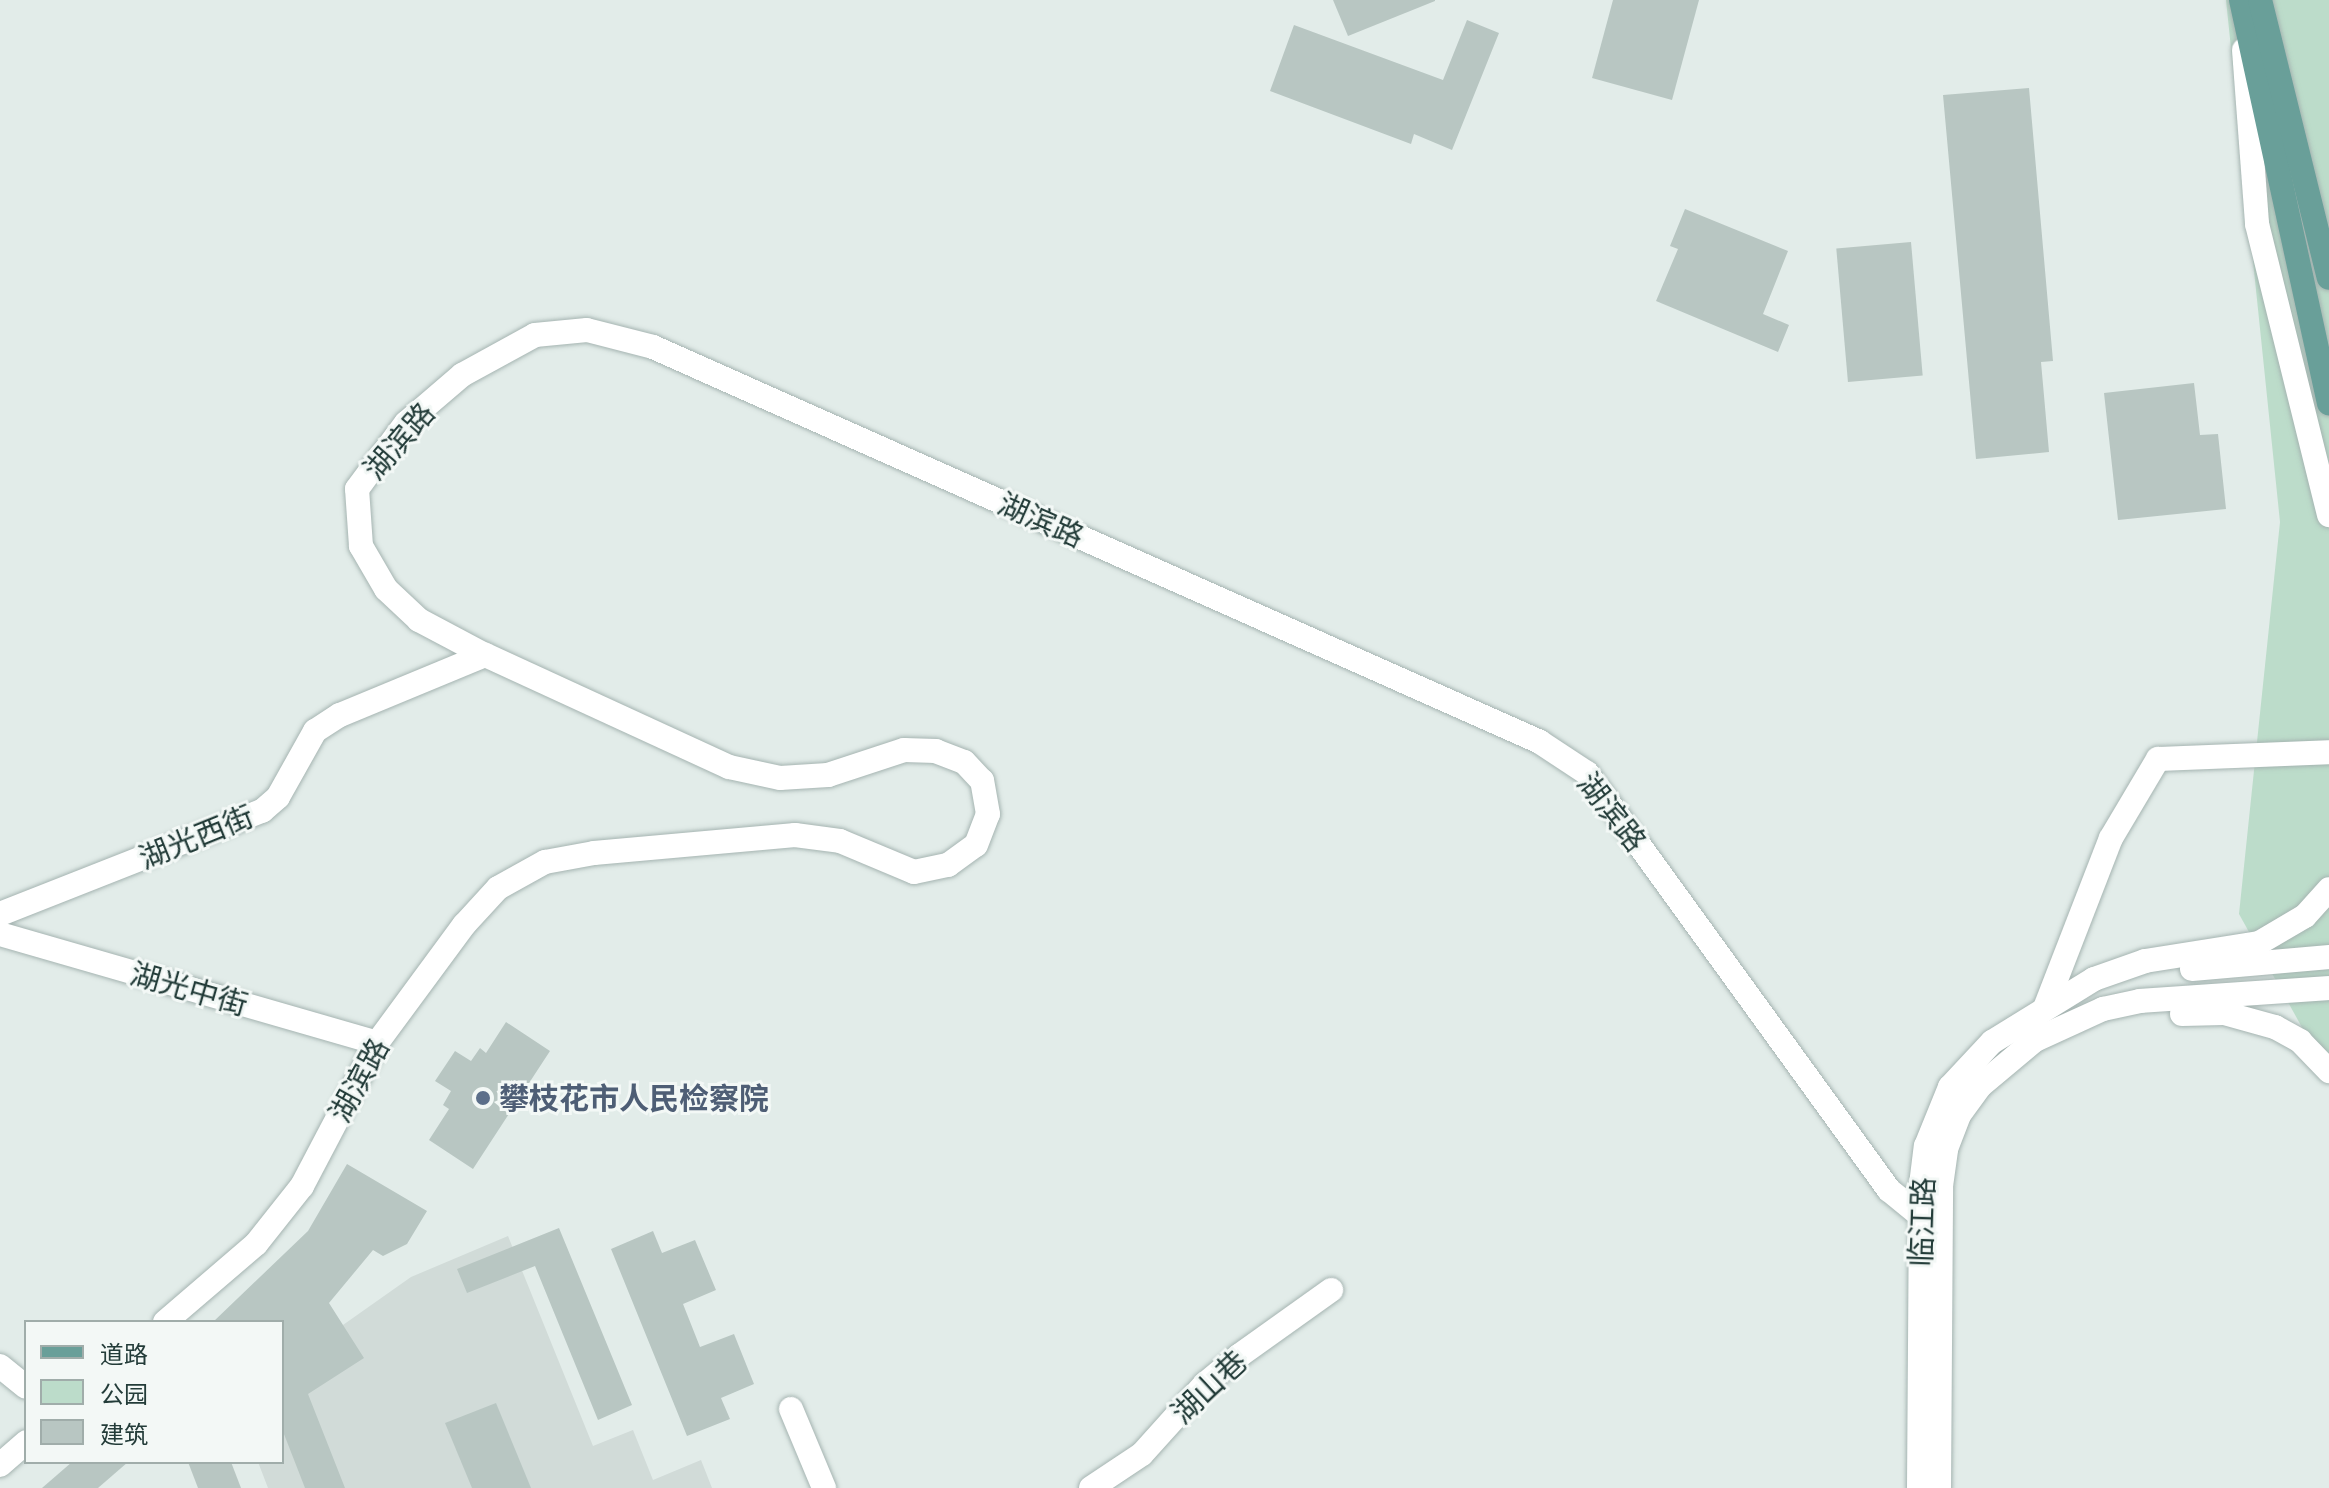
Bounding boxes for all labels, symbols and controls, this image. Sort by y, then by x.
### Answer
street label: 湖滨路 [356,395,442,487]
street label: 湖滨路 [993,485,1089,555]
street label: 湖滨路 [1570,765,1654,859]
street label: 湖光西街 [134,798,258,876]
street label: 湖光中街 [126,955,252,1023]
street label: 湖滨路 [321,1032,397,1128]
place label: 攀枝花市人民检察院 [499,1080,769,1116]
marker: 攀枝花市人民检察院 [474,1089,492,1107]
street label: 临江路 [1902,1176,1942,1268]
legend [24,1320,284,1464]
text: 道路 [100,1339,148,1370]
street label: 湖山巷 [1164,1343,1254,1431]
text: 公园 [100,1379,148,1410]
text: 建筑 [100,1419,148,1450]

